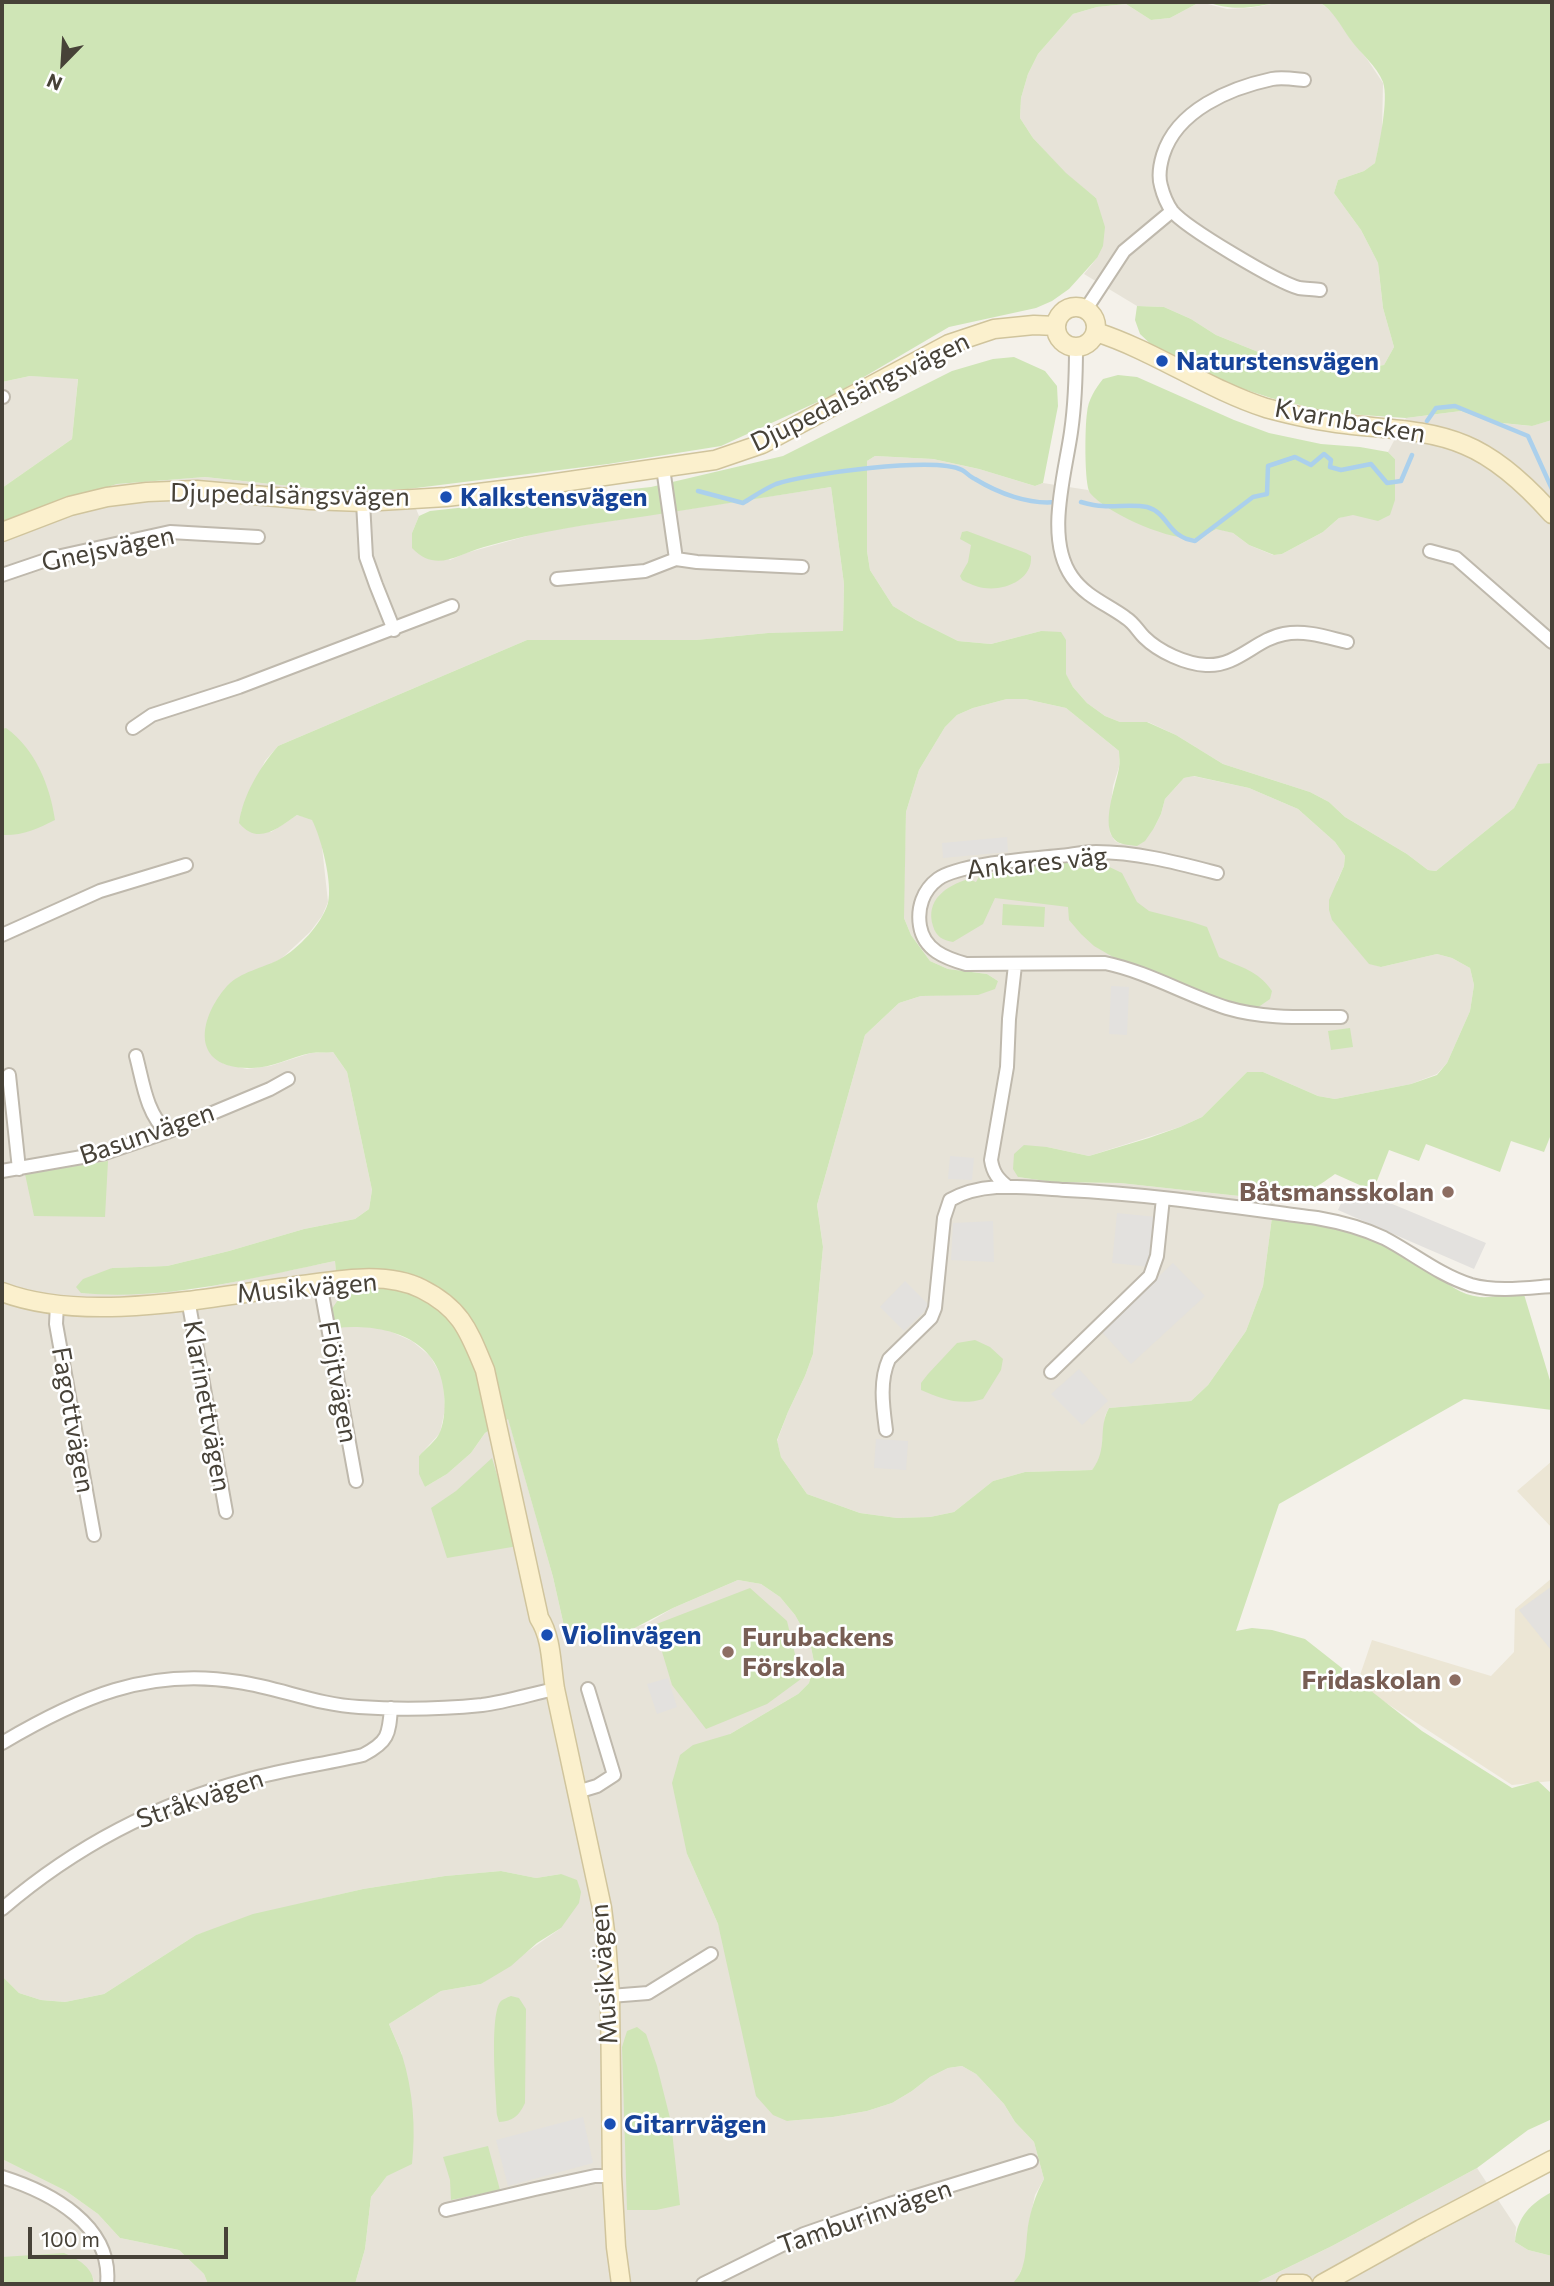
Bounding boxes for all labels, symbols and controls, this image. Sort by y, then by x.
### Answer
north arrow [28,28,98,98]
text: N [43,69,65,96]
street label: Djupedalsängsvägen [746,325,974,459]
place label: Naturstensvägen [1176,345,1379,377]
marker: Naturstensvägen [1154,353,1170,369]
street label: Kvarnbacken [1272,392,1428,450]
street label: Djupedalsängsvägen [170,477,410,513]
place label: Kalkstensvägen [460,481,647,513]
marker: Kalkstensvägen [438,489,454,505]
street label: Gnejsvägen [39,520,177,578]
street label: Ankares väg [965,840,1109,886]
street label: Basunvägen [76,1096,218,1172]
place label: Båtsmansskolan [1239,1176,1434,1208]
marker: Båtsmansskolan [1440,1184,1456,1200]
street label: Musikvägen [235,1266,379,1310]
street label: Klarinettvägen [177,1318,237,1494]
street label: Flöjtvägen [312,1319,364,1445]
street label: Fagottvägen [45,1345,101,1495]
place label: Violinvägen [561,1619,701,1651]
place label: Furubackens Förskola [742,1621,894,1682]
marker: Violinvägen [539,1627,555,1643]
marker: Furubackens Förskola [720,1644,736,1660]
place label: Fridaskolan [1302,1664,1441,1696]
marker: Fridaskolan [1447,1672,1463,1688]
street label: Stråkvägen [132,1763,268,1835]
street label: Musikvägen [584,1903,624,2045]
place label: Gitarrvägen [624,2108,767,2140]
marker: Gitarrvägen [602,2116,618,2132]
street label: Tamburinvägen [774,2173,956,2261]
scale bar [32,2212,231,2256]
text: 100 m [41,2226,100,2251]

